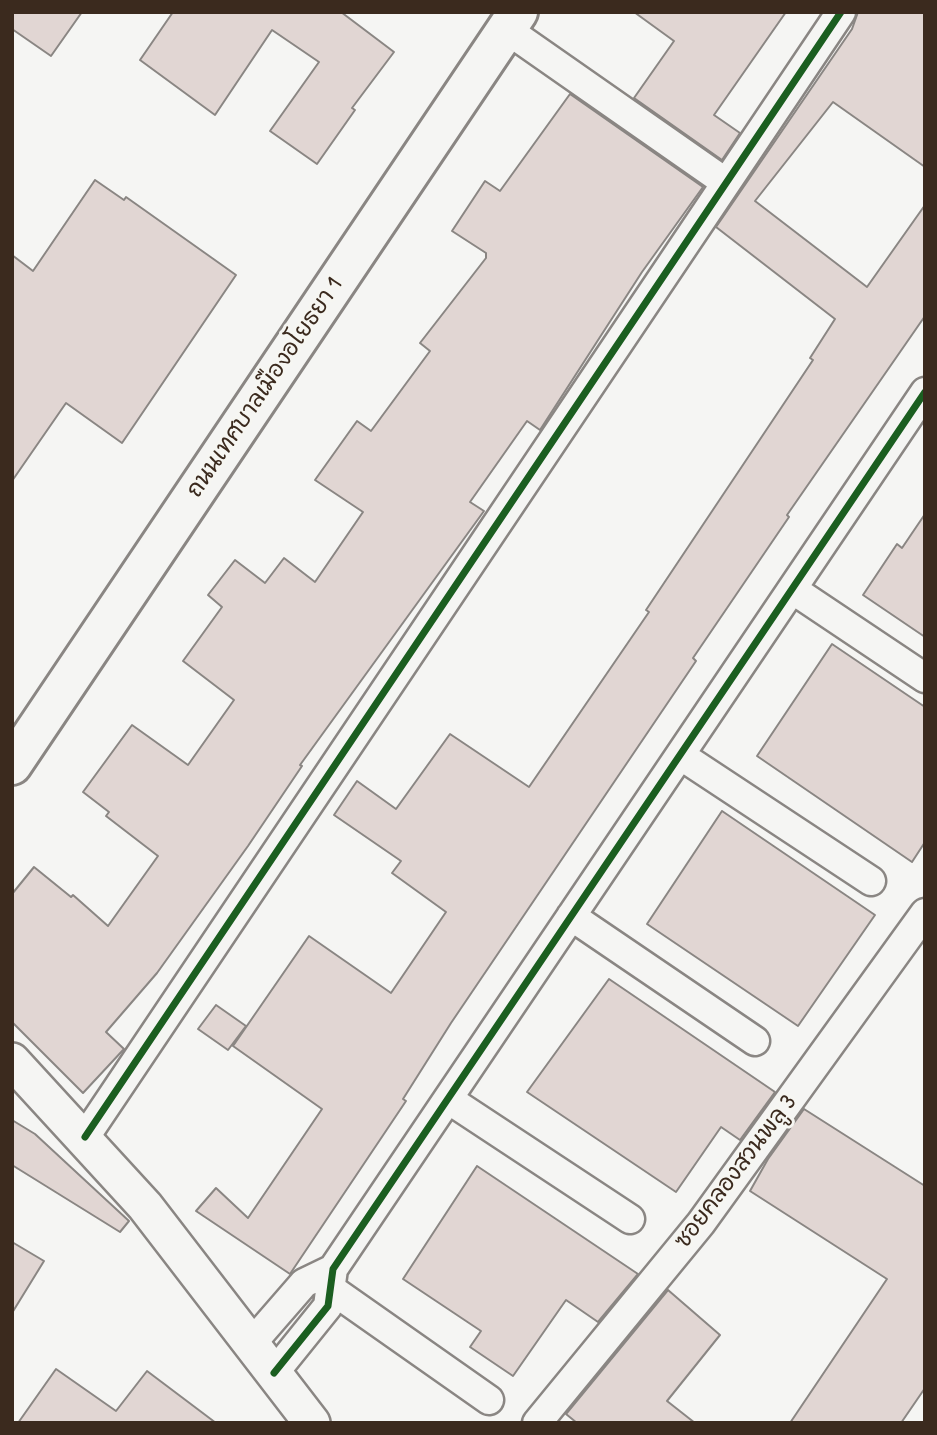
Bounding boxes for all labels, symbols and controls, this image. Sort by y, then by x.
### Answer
street label: ถนนเทศบาลเมืองอโยธยา 1 [181,273,349,503]
street label: ซอยคลองสวนพลู 3 [669,1090,803,1254]

